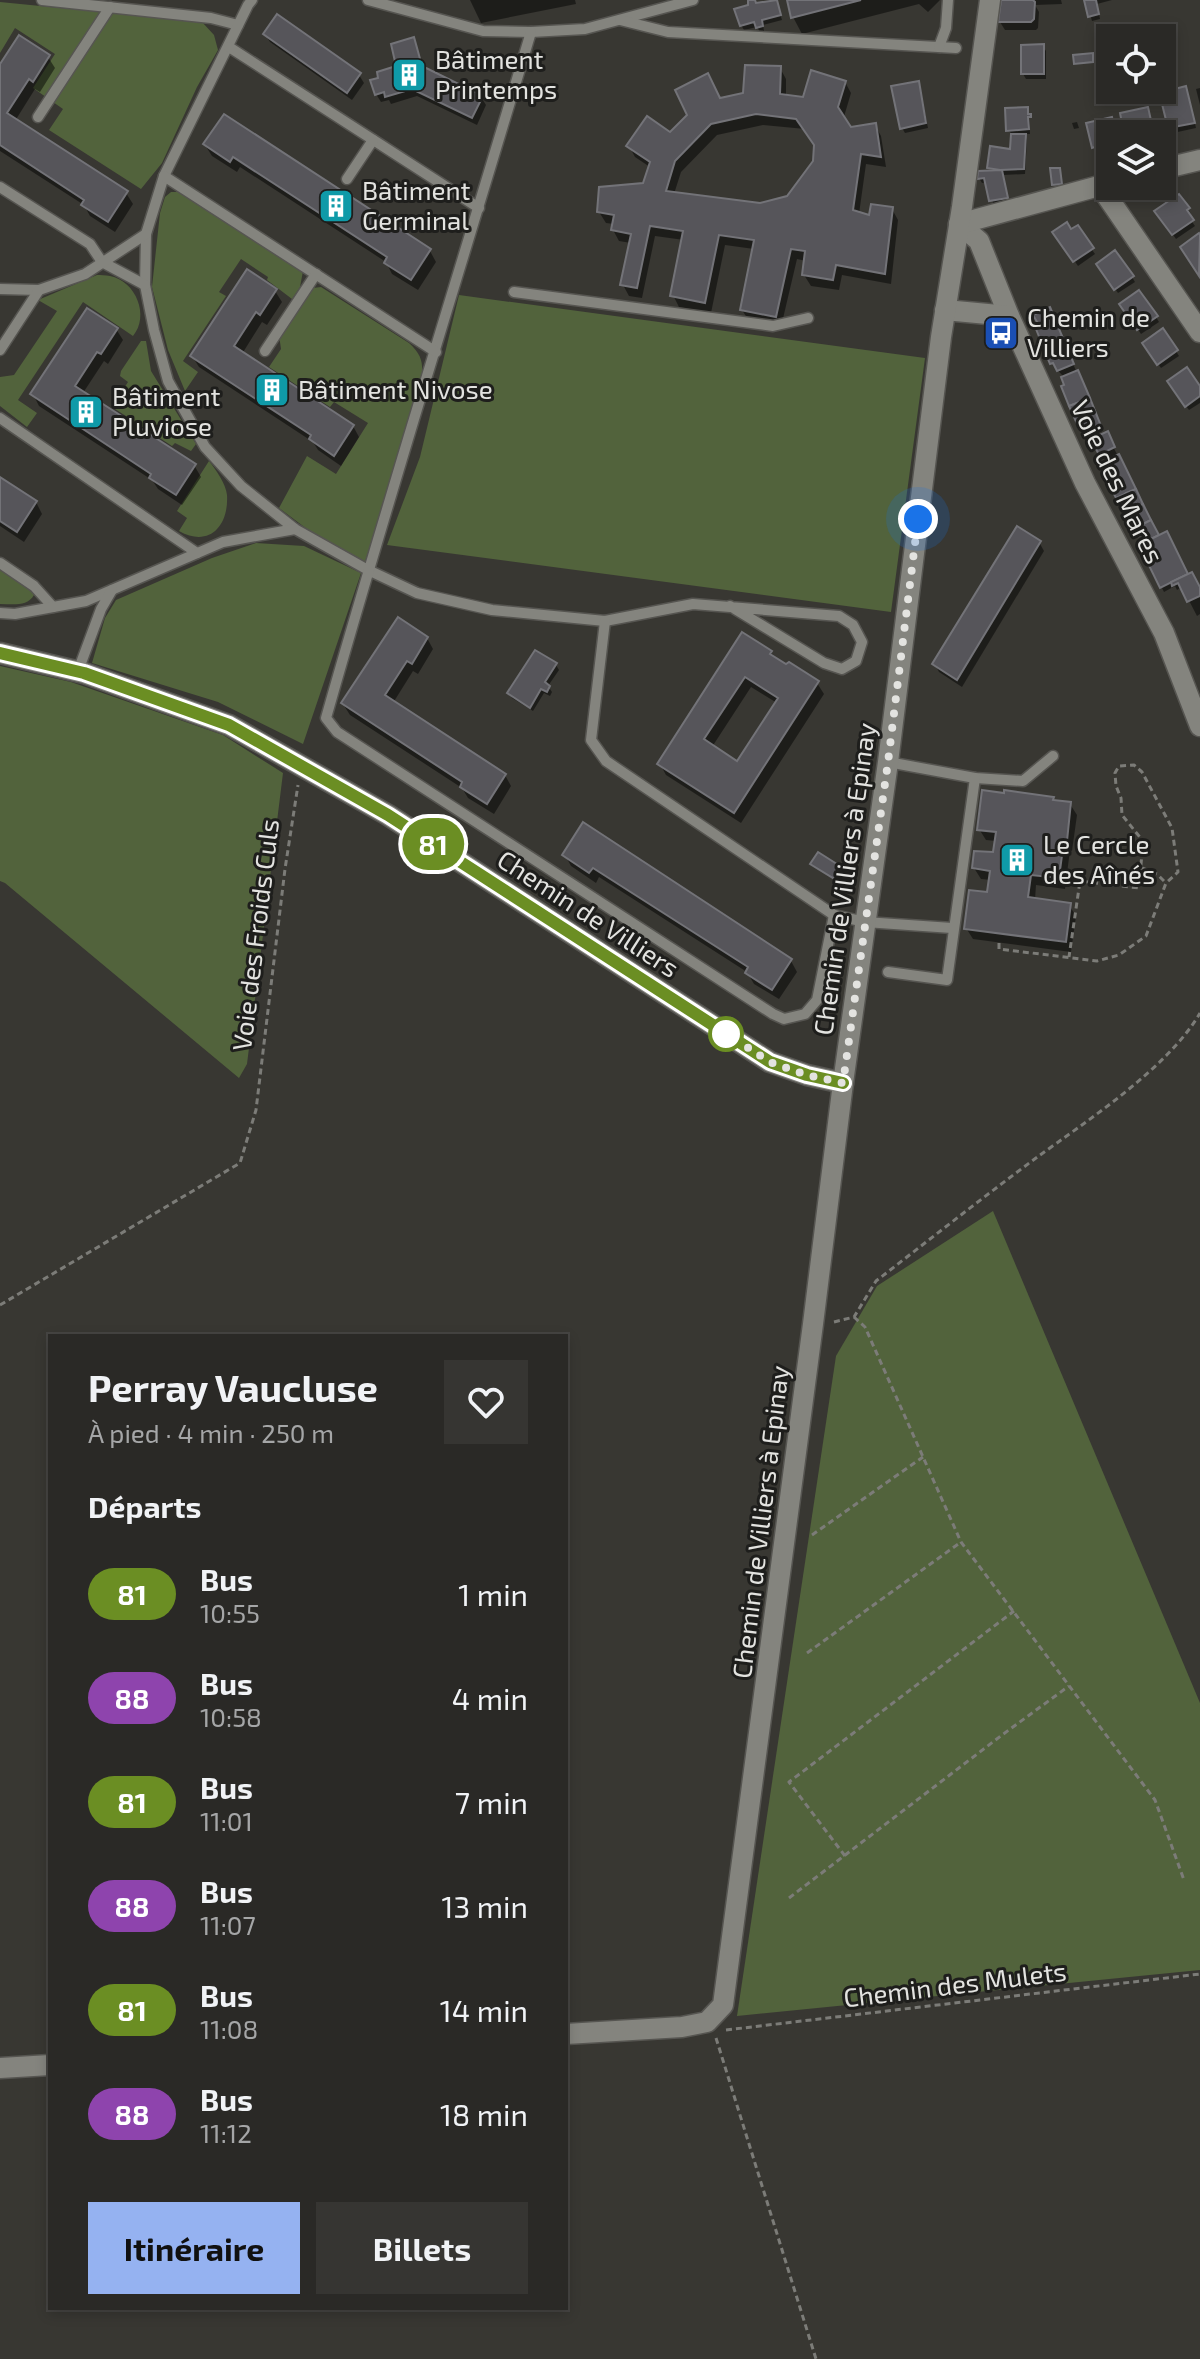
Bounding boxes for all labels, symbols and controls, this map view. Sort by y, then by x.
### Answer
map controls [1096,24,1176,200]
button: locate [1096,24,1176,104]
place label: Bâtiment Printemps [435,43,557,104]
building icon: Bâtiment Printemps [390,56,428,94]
button: layers [1096,120,1176,200]
place label: Bâtiment Germinal [362,174,471,235]
building icon: Bâtiment Germinal [317,187,355,225]
place label: Chemin de Villiers [1027,301,1150,362]
bus stop icon: Chemin de Villiers [982,314,1020,352]
building icon: Bâtiment Nivose [253,371,291,409]
place label: Bâtiment Nivose [298,373,493,404]
place label: Bâtiment Pluviose [112,380,221,441]
building icon: Bâtiment Pluviose [67,393,105,431]
street label: Voie des Mares [1065,395,1171,568]
your location [898,499,938,539]
street label: Chemin de Villiers à Epinay [806,720,881,1037]
street label: Voie des Froids Culs [225,817,284,1052]
line badge: 81 [397,818,469,870]
text: 81 [418,827,448,861]
place label: Le Cercle des Aînés [1043,828,1155,889]
building icon: Le Cercle des Aînés [998,841,1036,879]
street label: Chemin de Villiers [492,843,685,983]
unlabelled marker [709,1017,743,1051]
button: heart [444,1360,528,1444]
street label: Chemin de Villiers à Epinay [725,1363,794,1680]
text: Perray Vaucluse [88,1364,378,1410]
text: À pied · 4 min · 250 m [88,1417,334,1448]
text: Départs [88,1488,202,1524]
text: Bus [200,1561,253,1597]
text: 1 min [458,1576,528,1612]
text: 81 [117,1577,147,1611]
text: 10:55 [200,1597,260,1628]
text: Bus [200,1665,253,1701]
text: 4 min [452,1680,528,1716]
text: 88 [115,1681,149,1715]
text: 10:58 [200,1701,262,1732]
text: Bus [200,1769,253,1805]
text: 7 min [455,1784,528,1820]
text: 81 [117,1785,147,1819]
text: 11:01 [200,1805,253,1836]
text: Bus [200,1873,253,1909]
text: 13 min [442,1888,528,1924]
text: 88 [115,1889,149,1923]
text: 11:07 [200,1909,256,1940]
street label: Chemin des Mulets [842,1954,1068,2013]
text: Bus [200,1977,253,2013]
text: 14 min [440,1992,528,2028]
text: 81 [117,1993,147,2027]
text: 11:08 [200,2013,258,2044]
text: Bus [200,2081,253,2117]
text: 18 min [440,2096,528,2132]
text: 88 [115,2097,149,2131]
text: 11:12 [200,2117,252,2148]
button: Itinéraire [88,2202,300,2294]
button: Billets [316,2202,528,2294]

